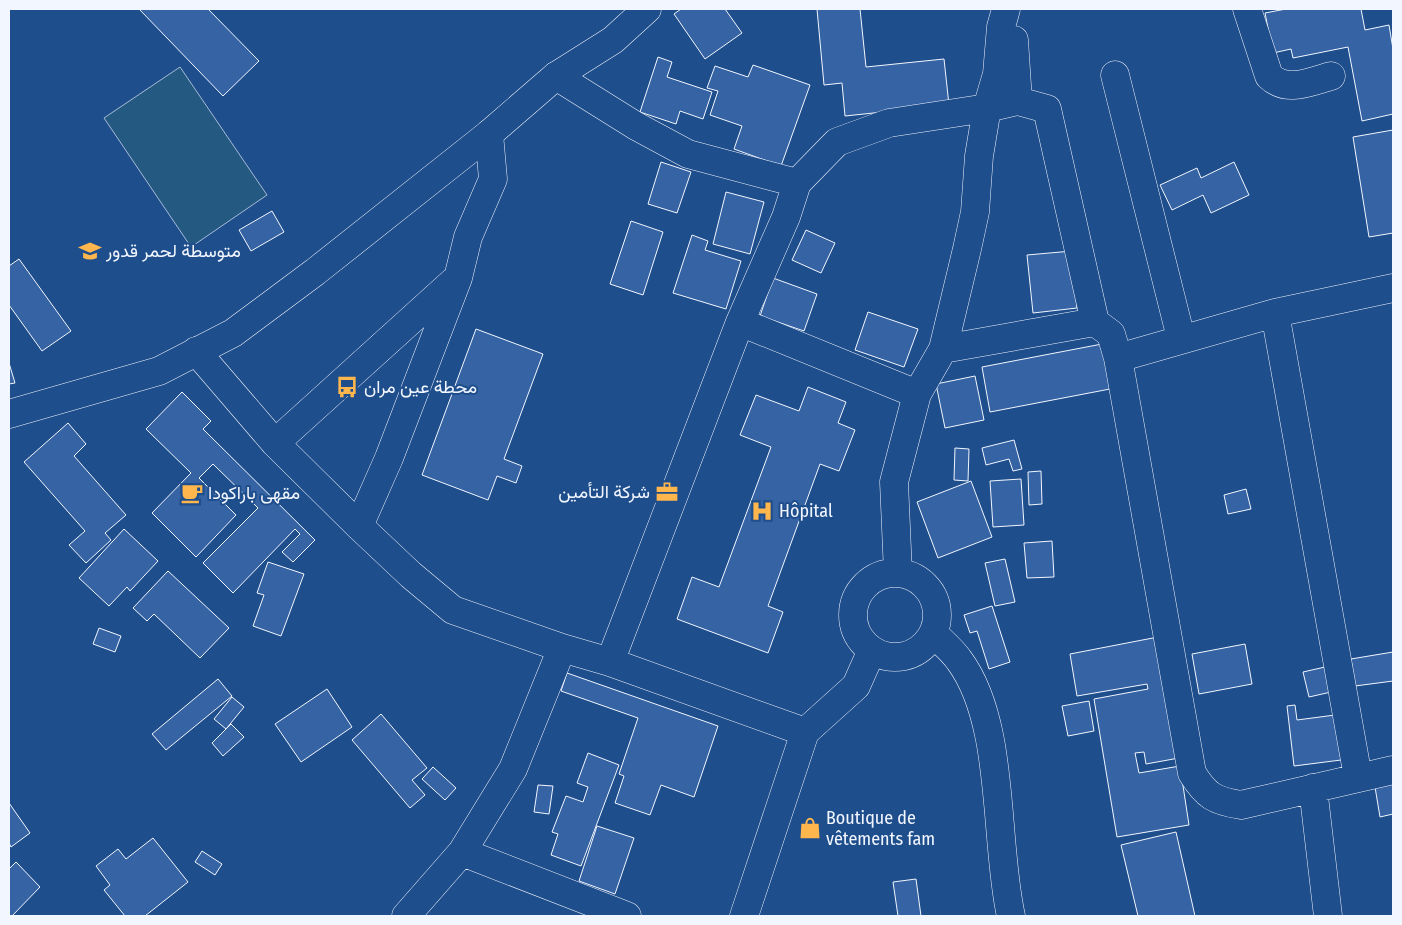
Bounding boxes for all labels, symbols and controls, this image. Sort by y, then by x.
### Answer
school or university icon: متوسطة لحمر قدور [77,238,103,264]
place label: متوسطة لحمر قدور [105,240,241,262]
bus stop icon: محطة عين مران [334,374,360,400]
place label: محطة عين مران [364,376,477,398]
office icon: شركة التأمين [654,479,680,505]
cafe icon: مقهى باراكودا [179,480,205,506]
place label: شركة التأمين [558,481,650,503]
place label: مقهى باراكودا [208,482,300,504]
hospital icon: Hôpital [749,498,775,524]
place label: Hôpital [779,500,833,522]
place label: Boutique de vêtements fam [826,807,935,850]
shop icon: Boutique de vêtements fam [797,815,823,841]

